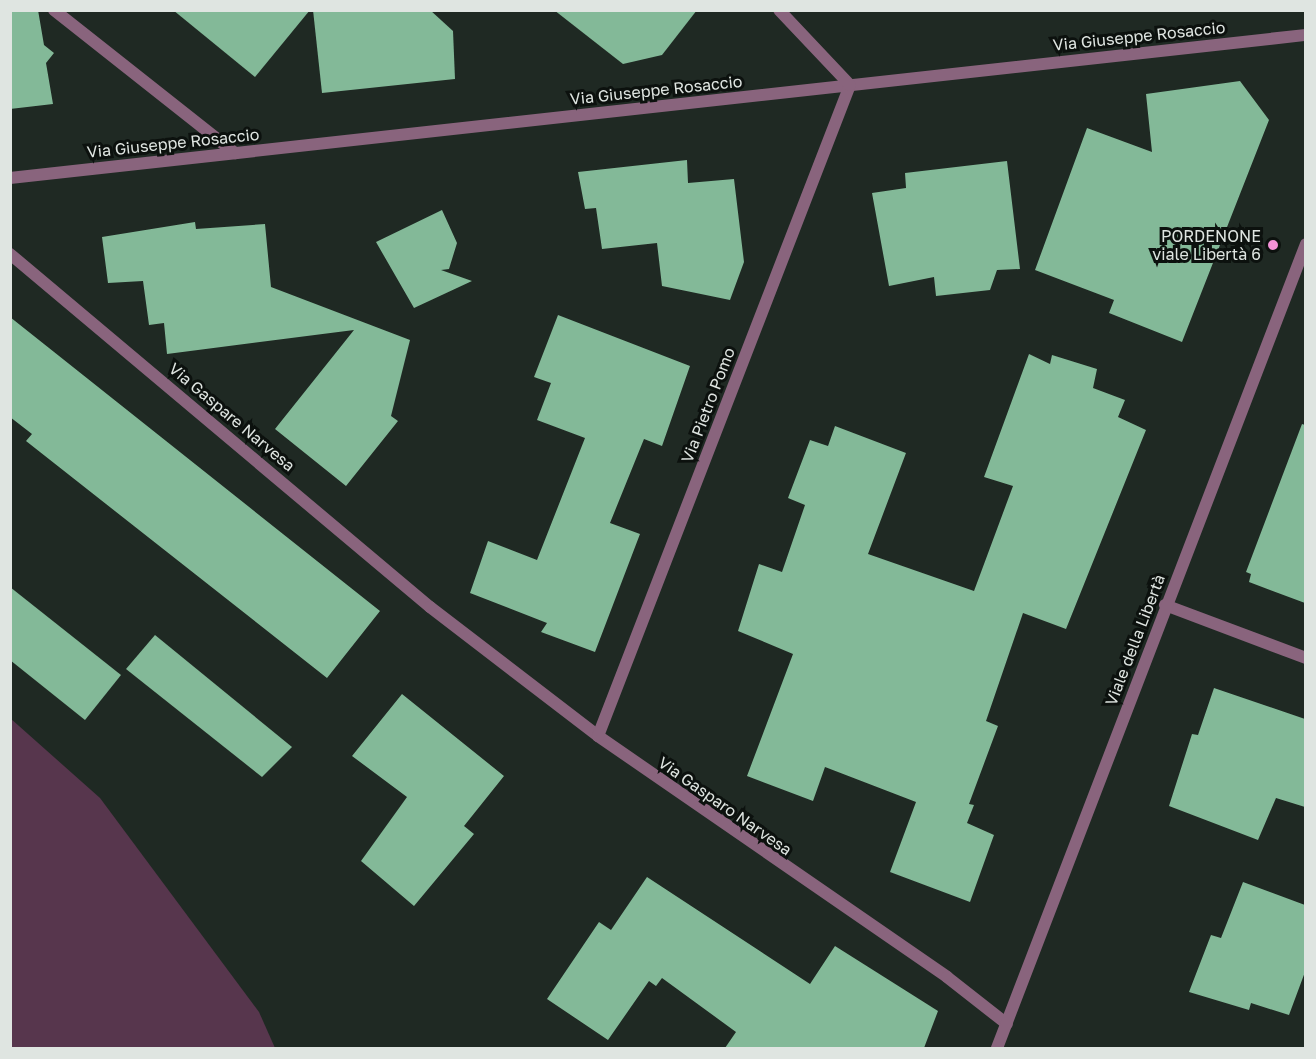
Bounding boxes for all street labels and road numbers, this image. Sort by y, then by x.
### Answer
street label: Via Giuseppe Rosaccio [1052,17,1226,55]
street label: Via Giuseppe Rosaccio [569,71,743,109]
street label: Via Giuseppe Rosaccio [86,124,260,162]
street label: Via Pietro Pomo [677,345,739,465]
street label: Via Gaspare Narvesa [165,359,299,475]
street label: Viale della Libertà [1101,572,1169,708]
street label: Via Gasparo Narvesa [654,753,796,859]

